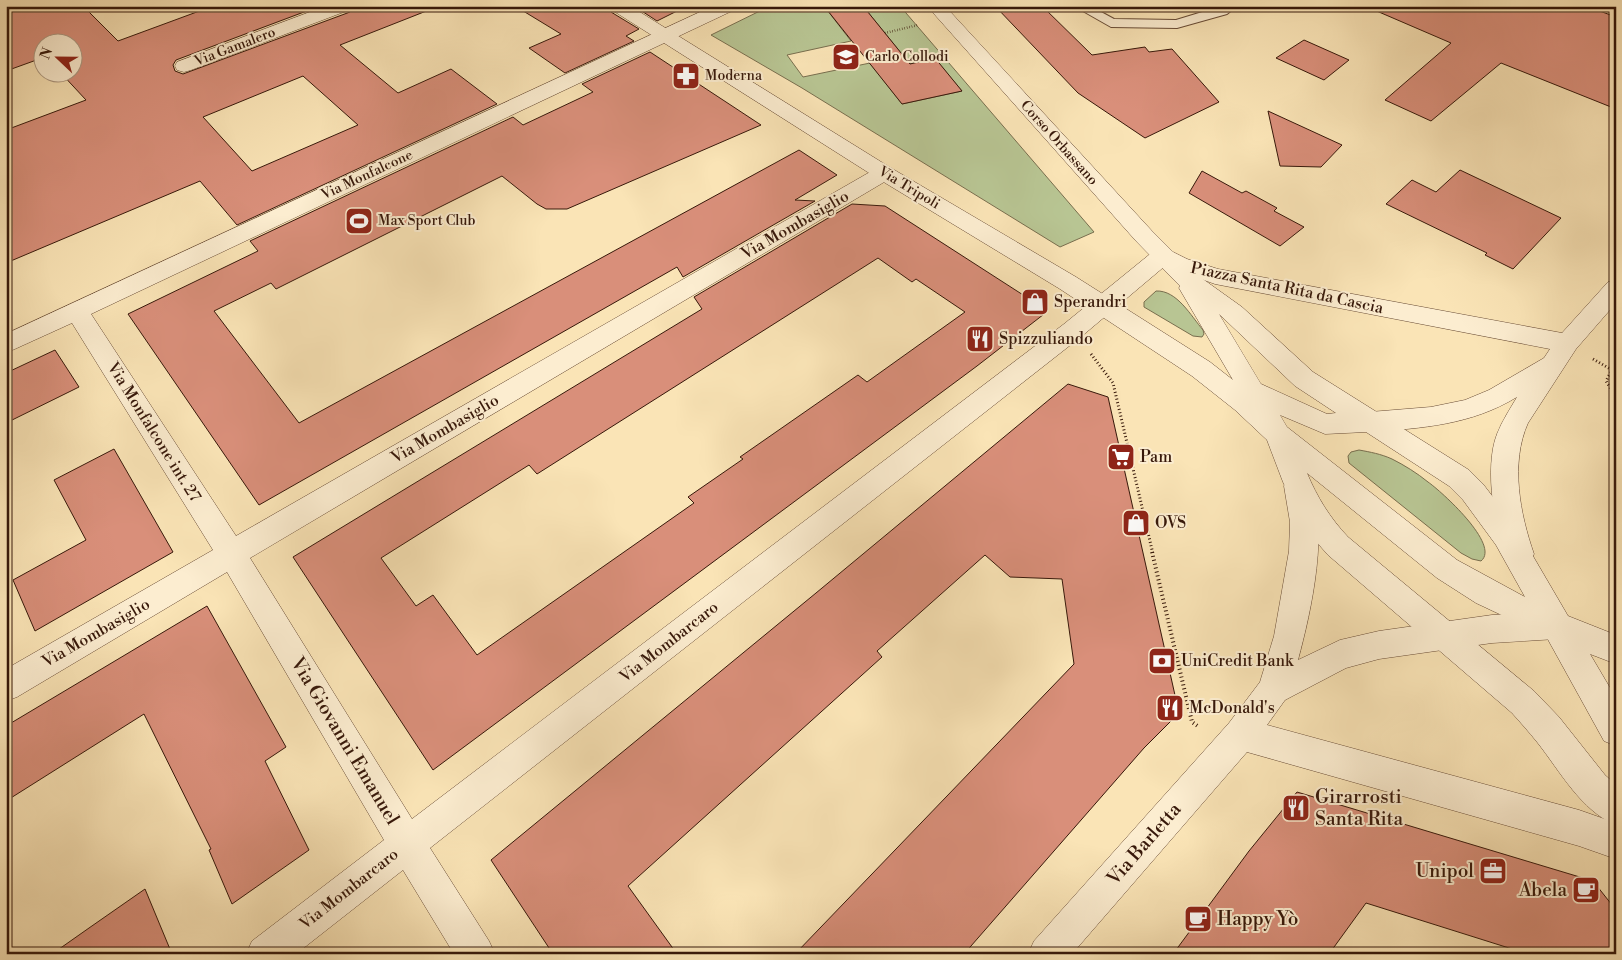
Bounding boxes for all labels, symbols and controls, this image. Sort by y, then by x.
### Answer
street label: Via Gamalero [191,23,278,71]
north arrow [32,32,82,82]
school or university icon: Carlo Collodi [831,42,861,72]
text: N [36,45,57,62]
place label: Carlo Collodi [865,48,949,66]
pharmacy icon: Moderna [671,61,701,91]
place label: Moderna [705,67,763,85]
street label: Corso Orbassano [1016,97,1102,189]
street label: Via Monfalcone [317,146,416,205]
street label: Via Tripoli [874,162,943,214]
street label: Via Mombasiglio [737,186,852,264]
sports icon: Max Sport Club [344,206,374,236]
place label: Max Sport Club [378,212,475,230]
street label: Piazza Santa Rita da Cascia [1189,258,1386,318]
shop icon: Sperandri [1020,287,1050,317]
place label: Sperandri [1054,292,1127,312]
restaurant icon: Spizzuliando [965,324,995,354]
place label: Spizzuliando [999,329,1093,349]
street label: Via Monfalcone int. 27 [102,358,205,506]
street label: Via Mombasiglio [387,390,502,468]
supermarket icon: Pam [1106,442,1136,472]
place label: Pam [1140,447,1172,467]
shop icon: OVS [1121,508,1151,538]
place label: OVS [1155,513,1186,533]
street label: Via Mombasiglio [38,594,153,672]
street label: Via Mombarcaro [615,597,723,687]
bank icon: UniCredit Bank [1147,646,1177,676]
place label: UniCredit Bank [1181,651,1295,671]
street label: Via Giovanni Emanuel [285,652,405,830]
restaurant icon: McDonald's [1155,693,1185,723]
place label: McDonald's [1189,698,1275,718]
place label: Girarrosti Santa Rita [1315,785,1404,831]
restaurant icon: Girarrosti Santa Rita [1281,793,1311,823]
street label: Via Barletta [1101,797,1187,891]
street label: Via Mombarcaro [295,844,403,934]
office icon: Unipol [1478,856,1508,886]
place label: Unipol [1416,859,1474,883]
cafe icon: Abela [1571,875,1601,905]
place label: Abela [1518,878,1567,902]
cafe icon: Happy Yò [1183,904,1213,934]
place label: Happy Yò [1217,907,1298,931]

